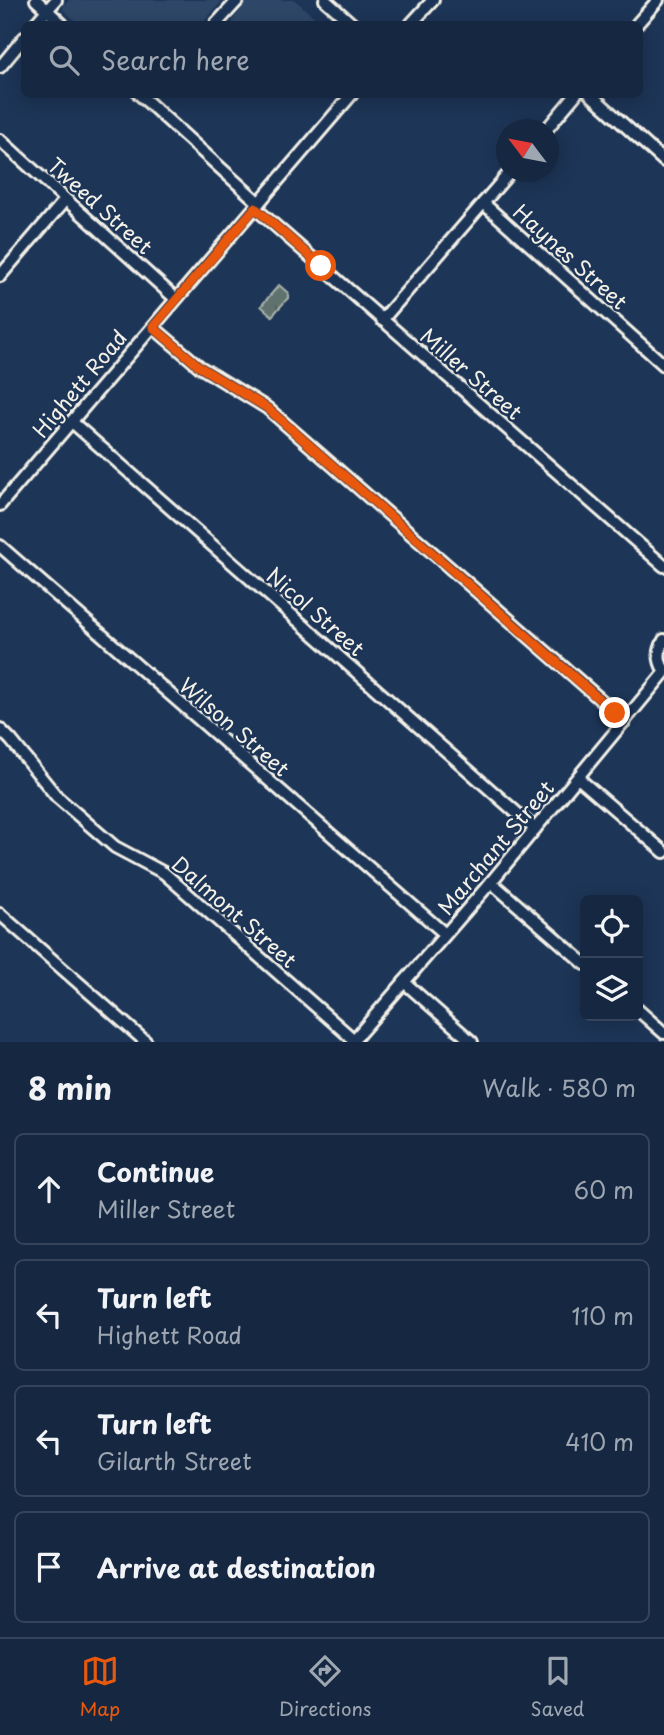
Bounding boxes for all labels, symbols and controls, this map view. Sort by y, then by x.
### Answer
search box [21,21,643,98]
text: Search here [101,40,250,79]
icon: search [45,41,83,79]
north arrow [496,119,559,182]
street label: Tweed Street [41,149,161,261]
street label: Haynes Street [507,196,635,316]
route start [305,250,336,281]
street label: Miller Street [414,320,530,426]
street label: Highett Road [24,322,134,444]
street label: Nicol Street [260,559,372,663]
street label: Wilson Street [173,669,297,783]
route end [599,697,630,728]
street label: Marchant Street [429,773,561,921]
street label: Dalmont Street [165,848,305,974]
map controls [580,895,643,1021]
button: locate [580,895,643,958]
button: layers [580,958,643,1021]
text: 8 min [28,1065,112,1110]
text: Walk · 580 m [482,1070,636,1105]
text: Continue [97,1152,214,1191]
icon: ahead [30,1170,68,1208]
text: 60 m [574,1172,634,1207]
text: Miller Street [97,1191,235,1226]
text: Turn left [97,1278,212,1317]
icon: left [30,1296,68,1334]
text: 110 m [572,1298,634,1333]
text: Highett Road [97,1317,242,1352]
text: Turn left [97,1404,212,1443]
icon: left [30,1422,68,1460]
text: 410 m [565,1424,634,1459]
text: Gilarth Street [97,1443,252,1478]
icon: arrive [30,1548,68,1586]
text: Arrive at destination [97,1548,376,1587]
tab: Map [80,1652,120,1722]
tab: Directions [279,1652,372,1722]
tab: Saved [531,1652,584,1722]

